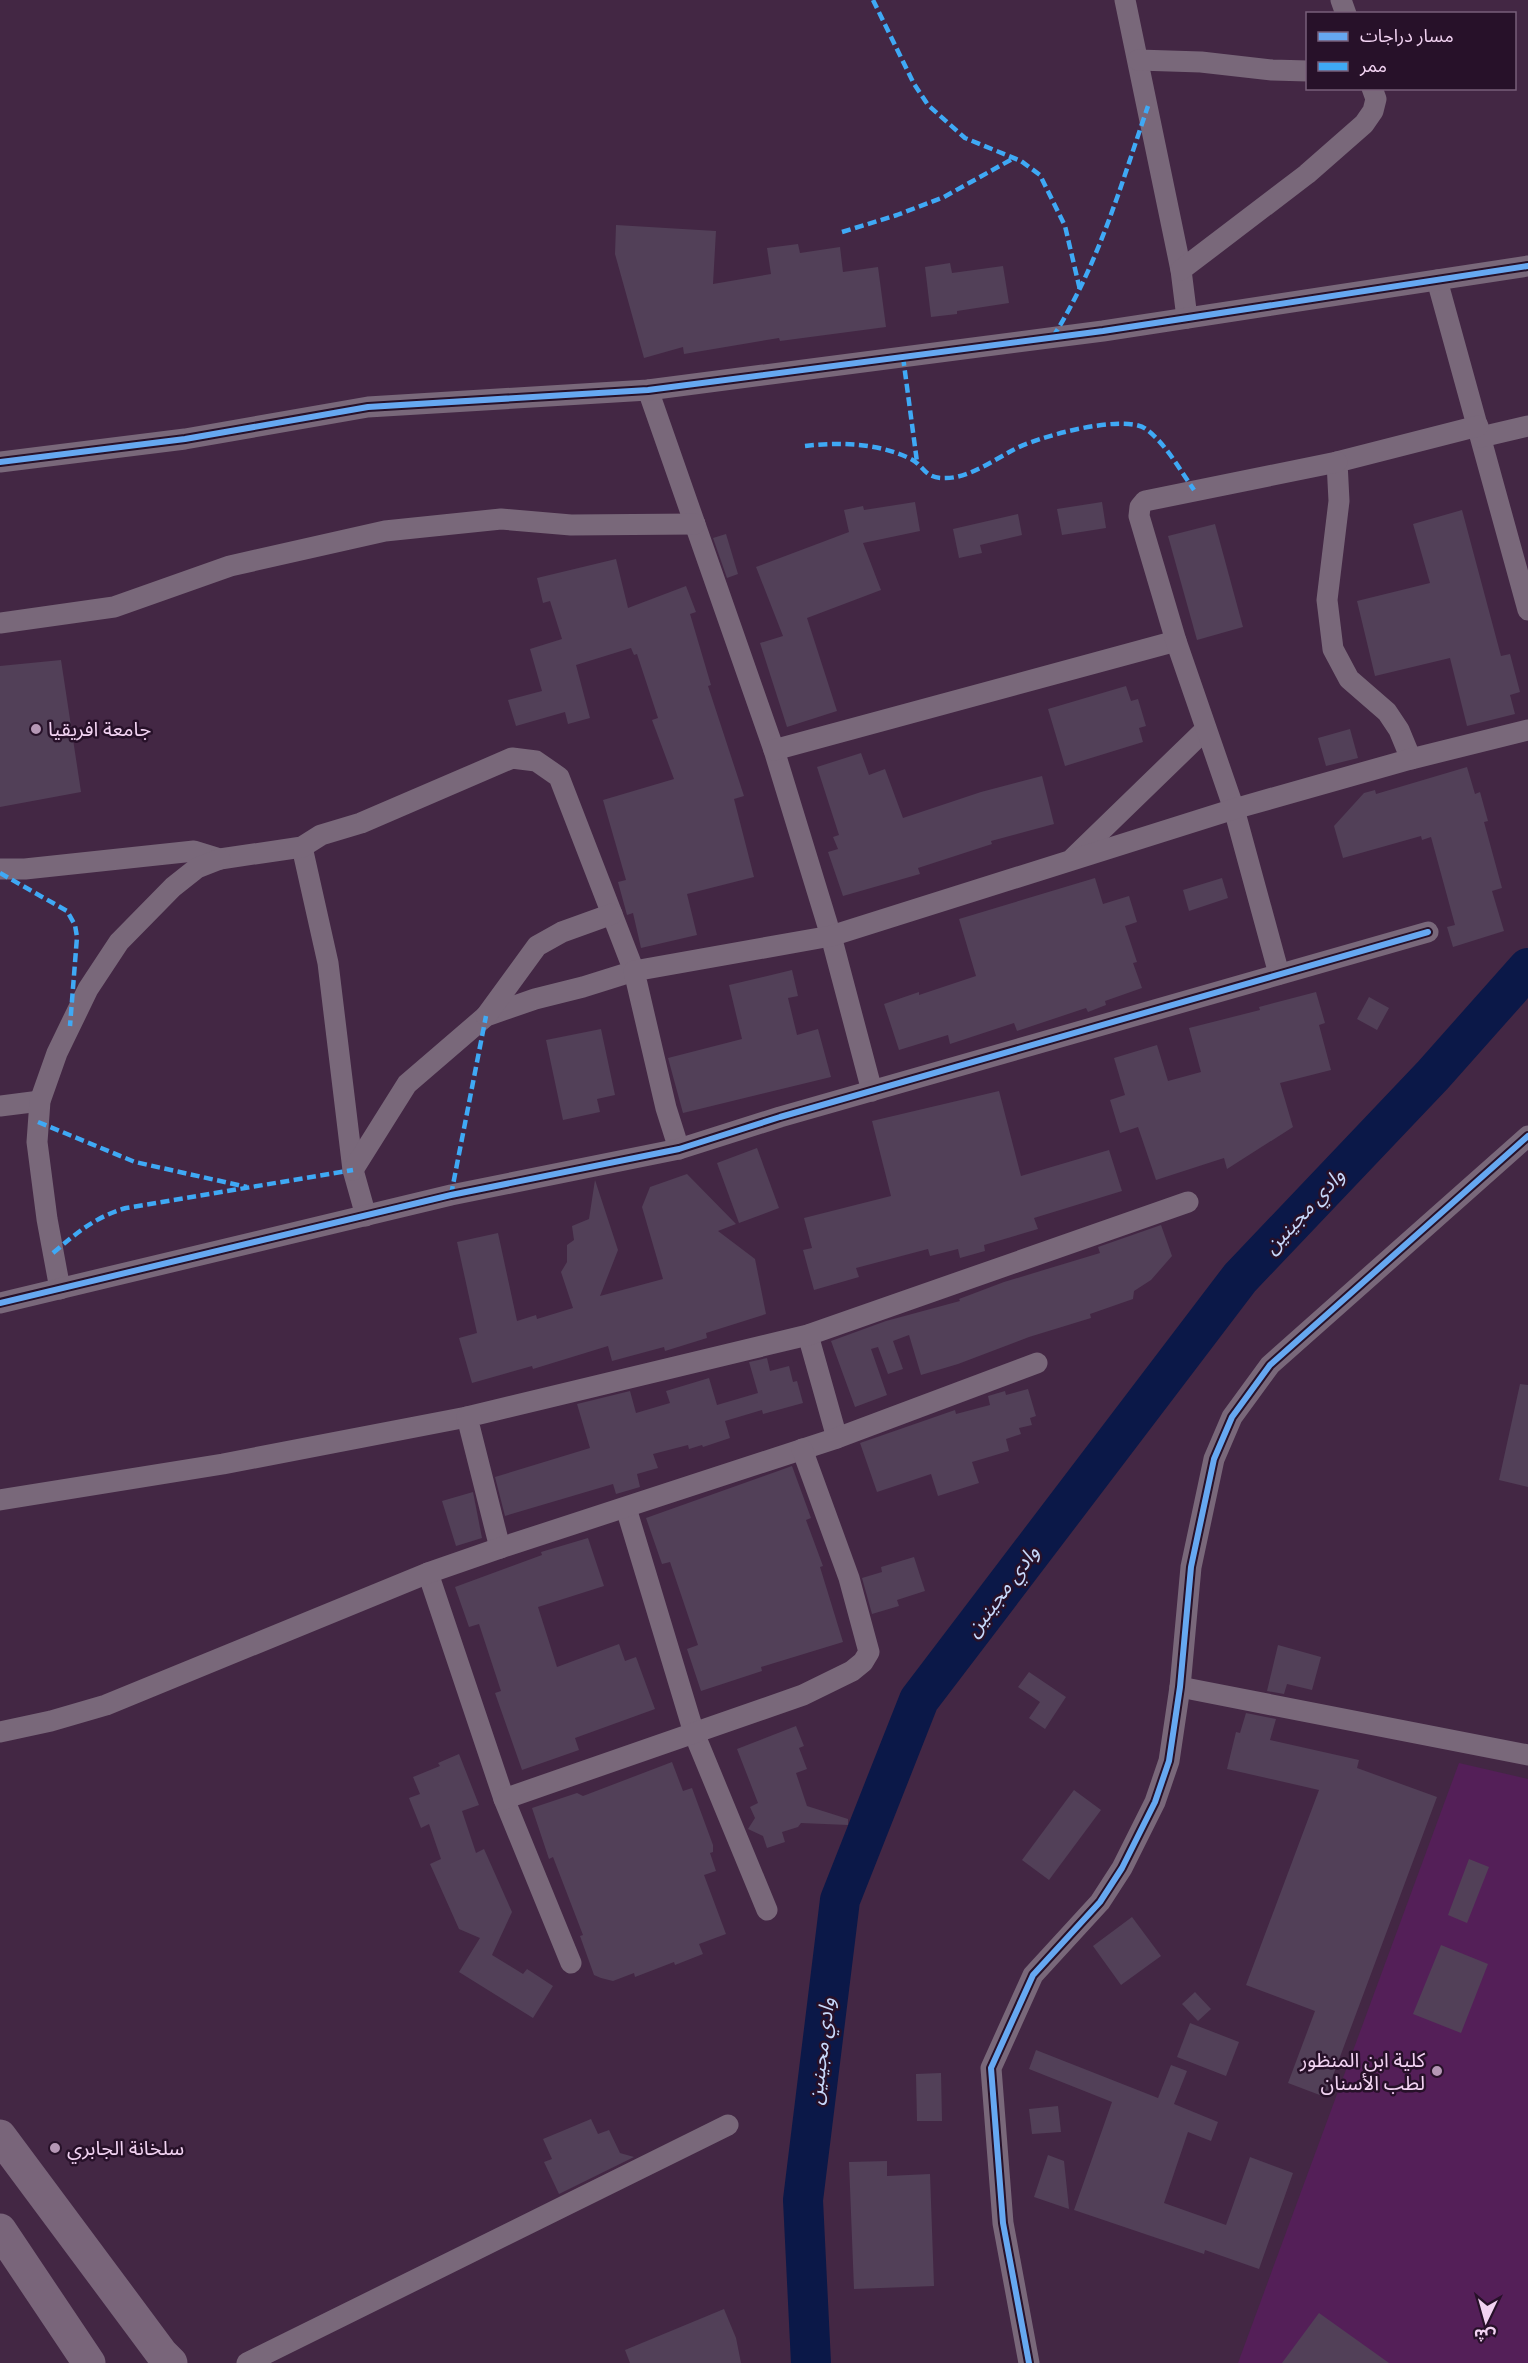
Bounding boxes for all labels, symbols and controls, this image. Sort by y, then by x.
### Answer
legend [1306,12,1516,90]
text: مسار دراجات [1360,25,1454,47]
text: ممر [1359,55,1387,77]
place label: جامعة افريقيا [48,718,151,741]
marker: جامعة افريقيا [29,722,43,736]
water label: وادي مجينين [1259,1164,1352,1261]
water label: وادي مجينين [960,1541,1047,1643]
water label: وادي مجينين [803,1996,843,2106]
place label: كلية ابن المنظور لطب الأسنان [1299,2049,1426,2095]
marker: كلية ابن المنظور لطب الأسنان [1430,2064,1444,2078]
place label: سلخانة الجابري [67,2137,184,2164]
marker: سلخانة الجابري [48,2141,62,2155]
north arrow [1456,2291,1516,2351]
text: ش [1473,2325,1496,2346]

